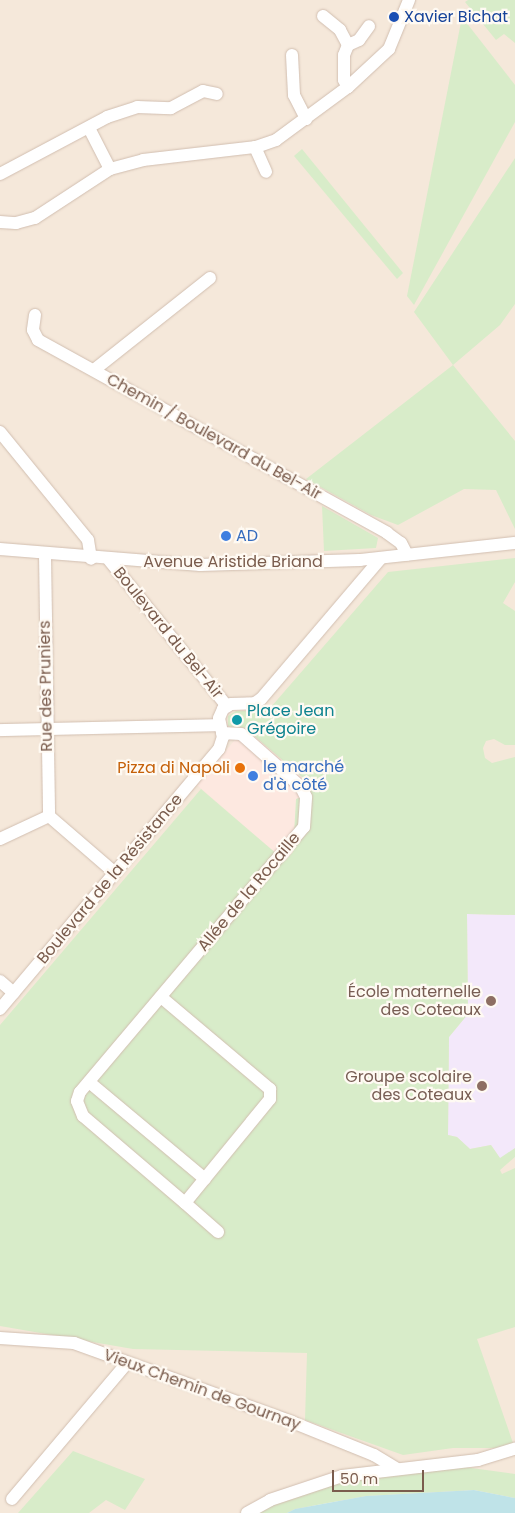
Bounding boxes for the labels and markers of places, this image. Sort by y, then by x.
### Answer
place label: Xavier Bichat [404,7,508,27]
marker: Xavier Bichat [388,11,400,23]
place label: AD [236,526,258,546]
marker: AD [220,530,232,542]
place label: Place Jean Grégoire [247,701,334,739]
marker: Place Jean Grégoire [231,714,243,726]
place label: le marché d'à côté [263,757,344,795]
place label: Pizza di Napoli [117,758,230,778]
marker: Pizza di Napoli [234,762,246,774]
marker: le marché d'à côté [247,770,259,782]
place label: École maternelle des Coteaux [348,982,481,1020]
marker: École maternelle des Coteaux [485,995,497,1007]
place label: Groupe scolaire des Coteaux [345,1067,472,1105]
marker: Groupe scolaire des Coteaux [476,1080,488,1092]

